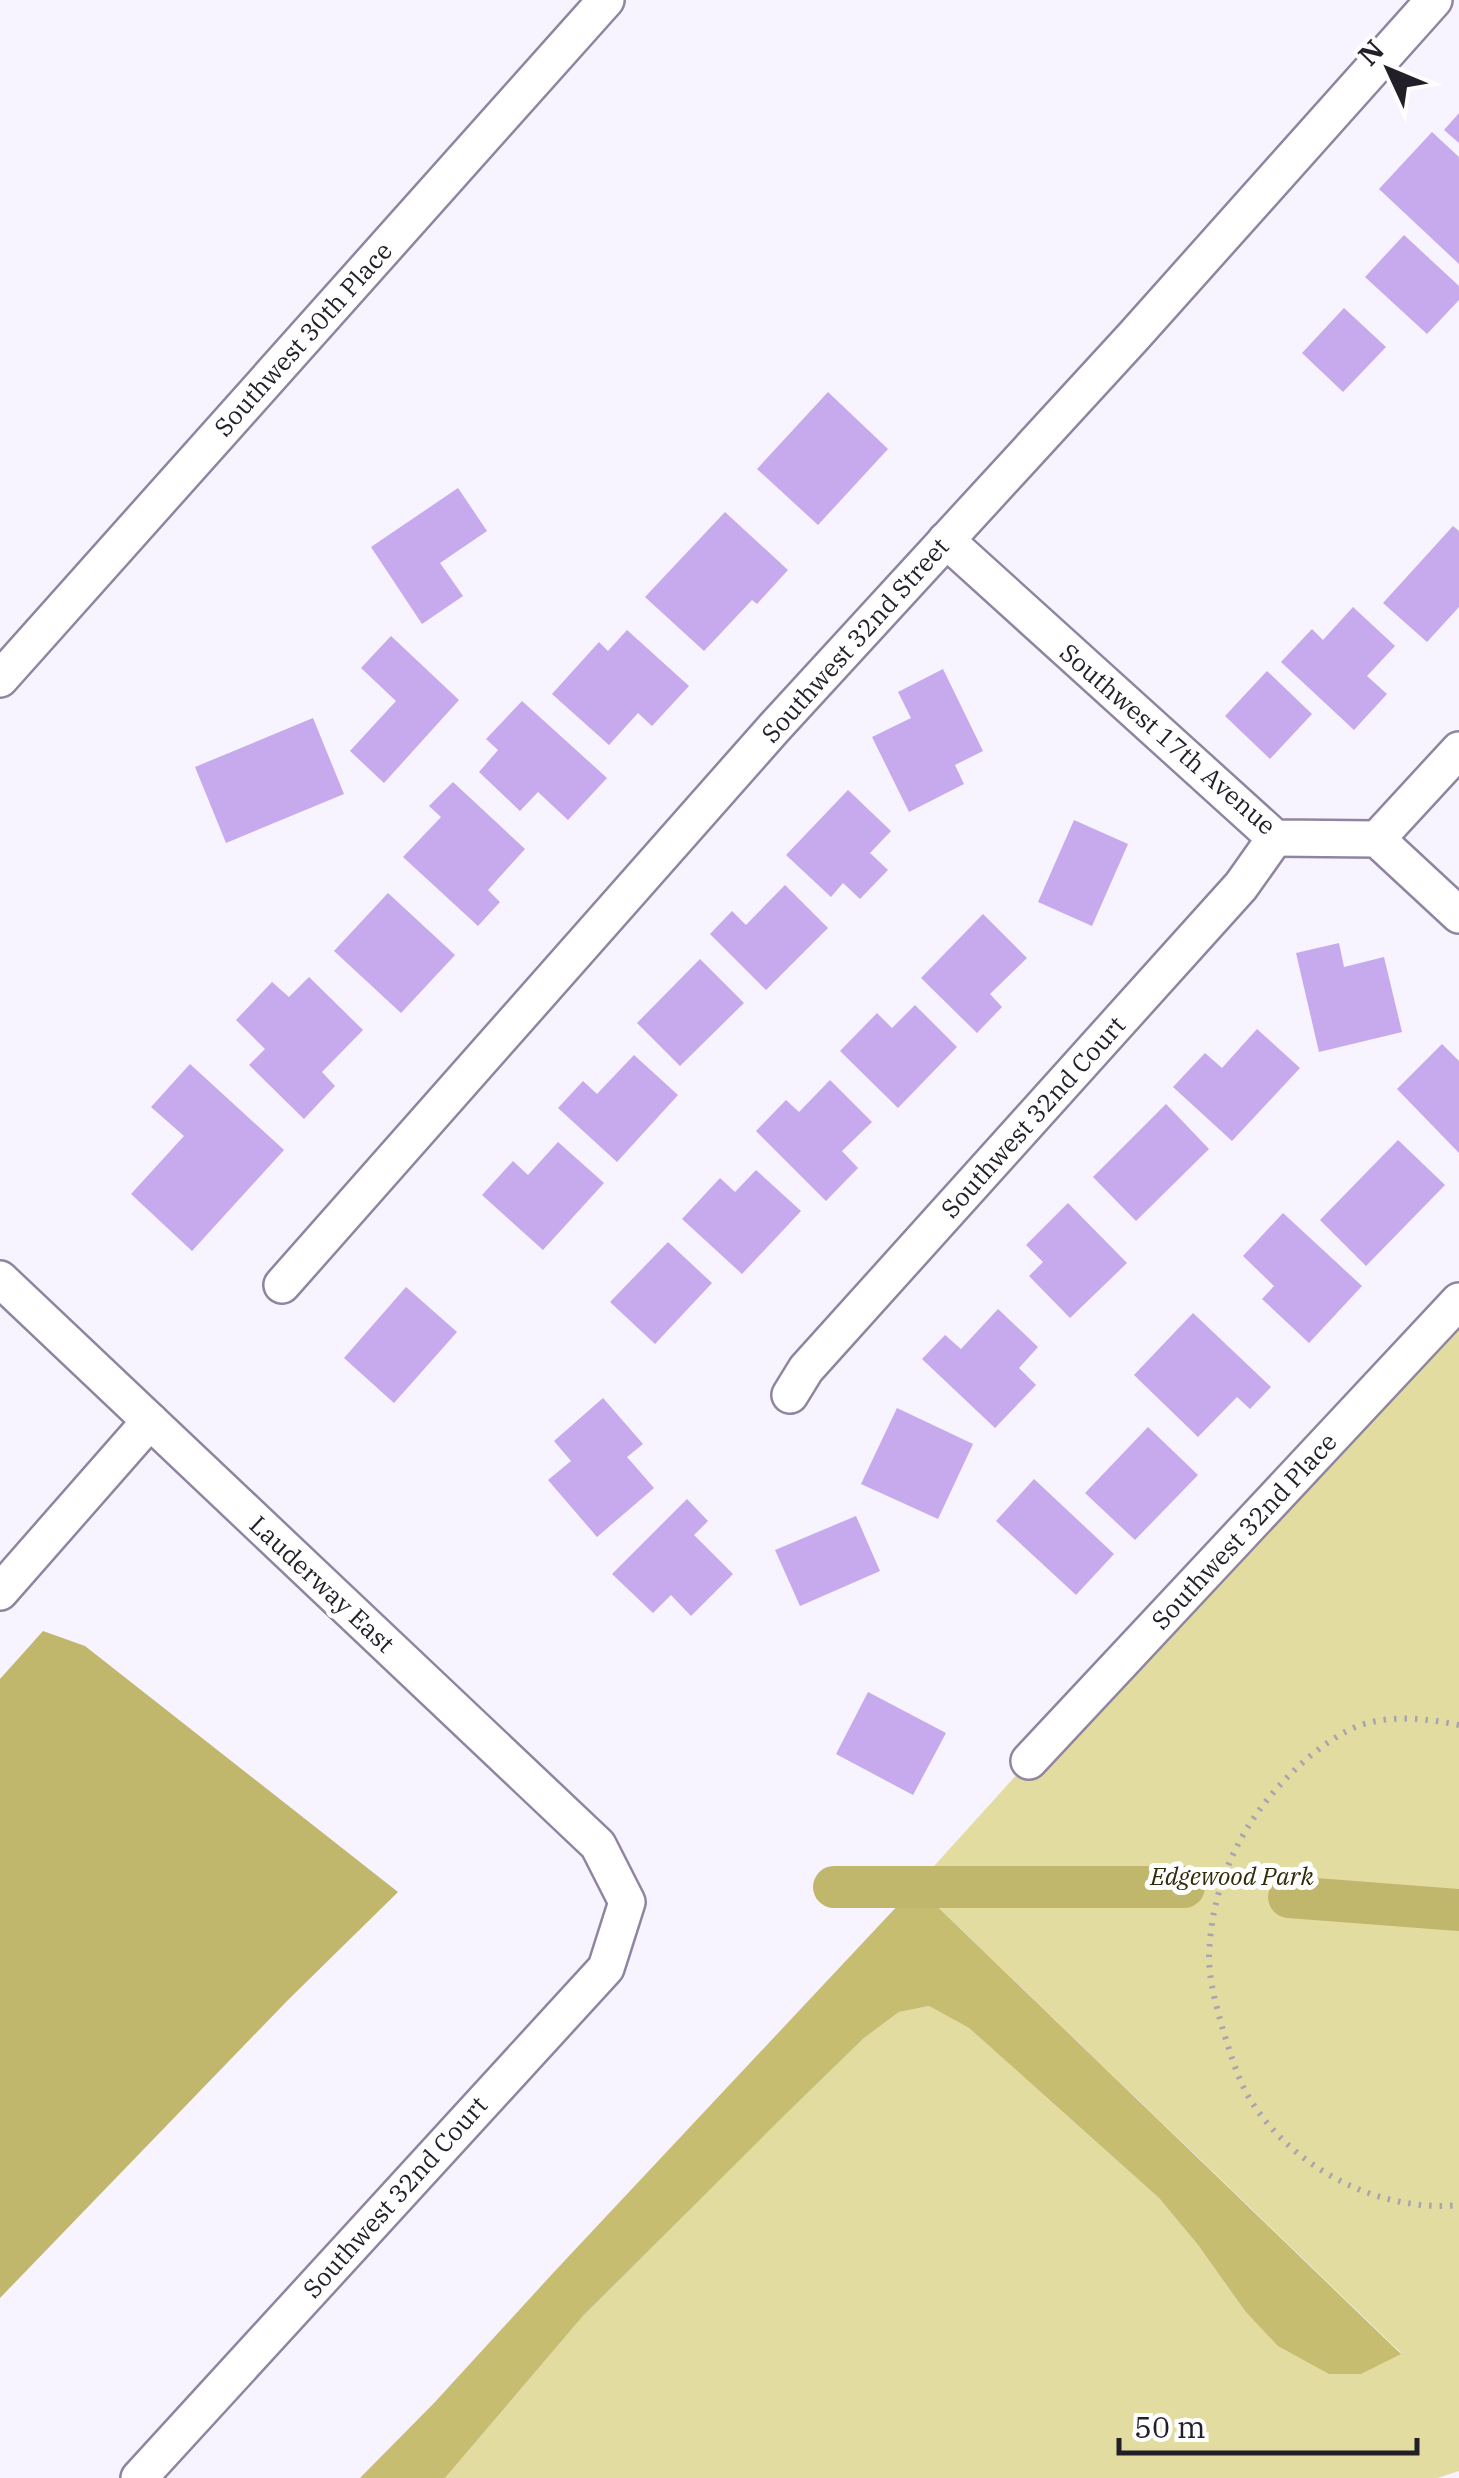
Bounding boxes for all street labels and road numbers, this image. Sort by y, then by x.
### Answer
street label: Southwest 30th Place [206,234,399,443]
street label: Southwest 32nd Street [754,530,956,749]
street label: Southwest 17th Avenue [1053,636,1283,842]
street label: Southwest 32nd Court [933,1009,1132,1224]
street label: Southwest 32nd Place [1144,1425,1344,1636]
street label: Lauderway East [243,1508,402,1659]
street label: Southwest 32nd Court [295,2089,494,2304]

